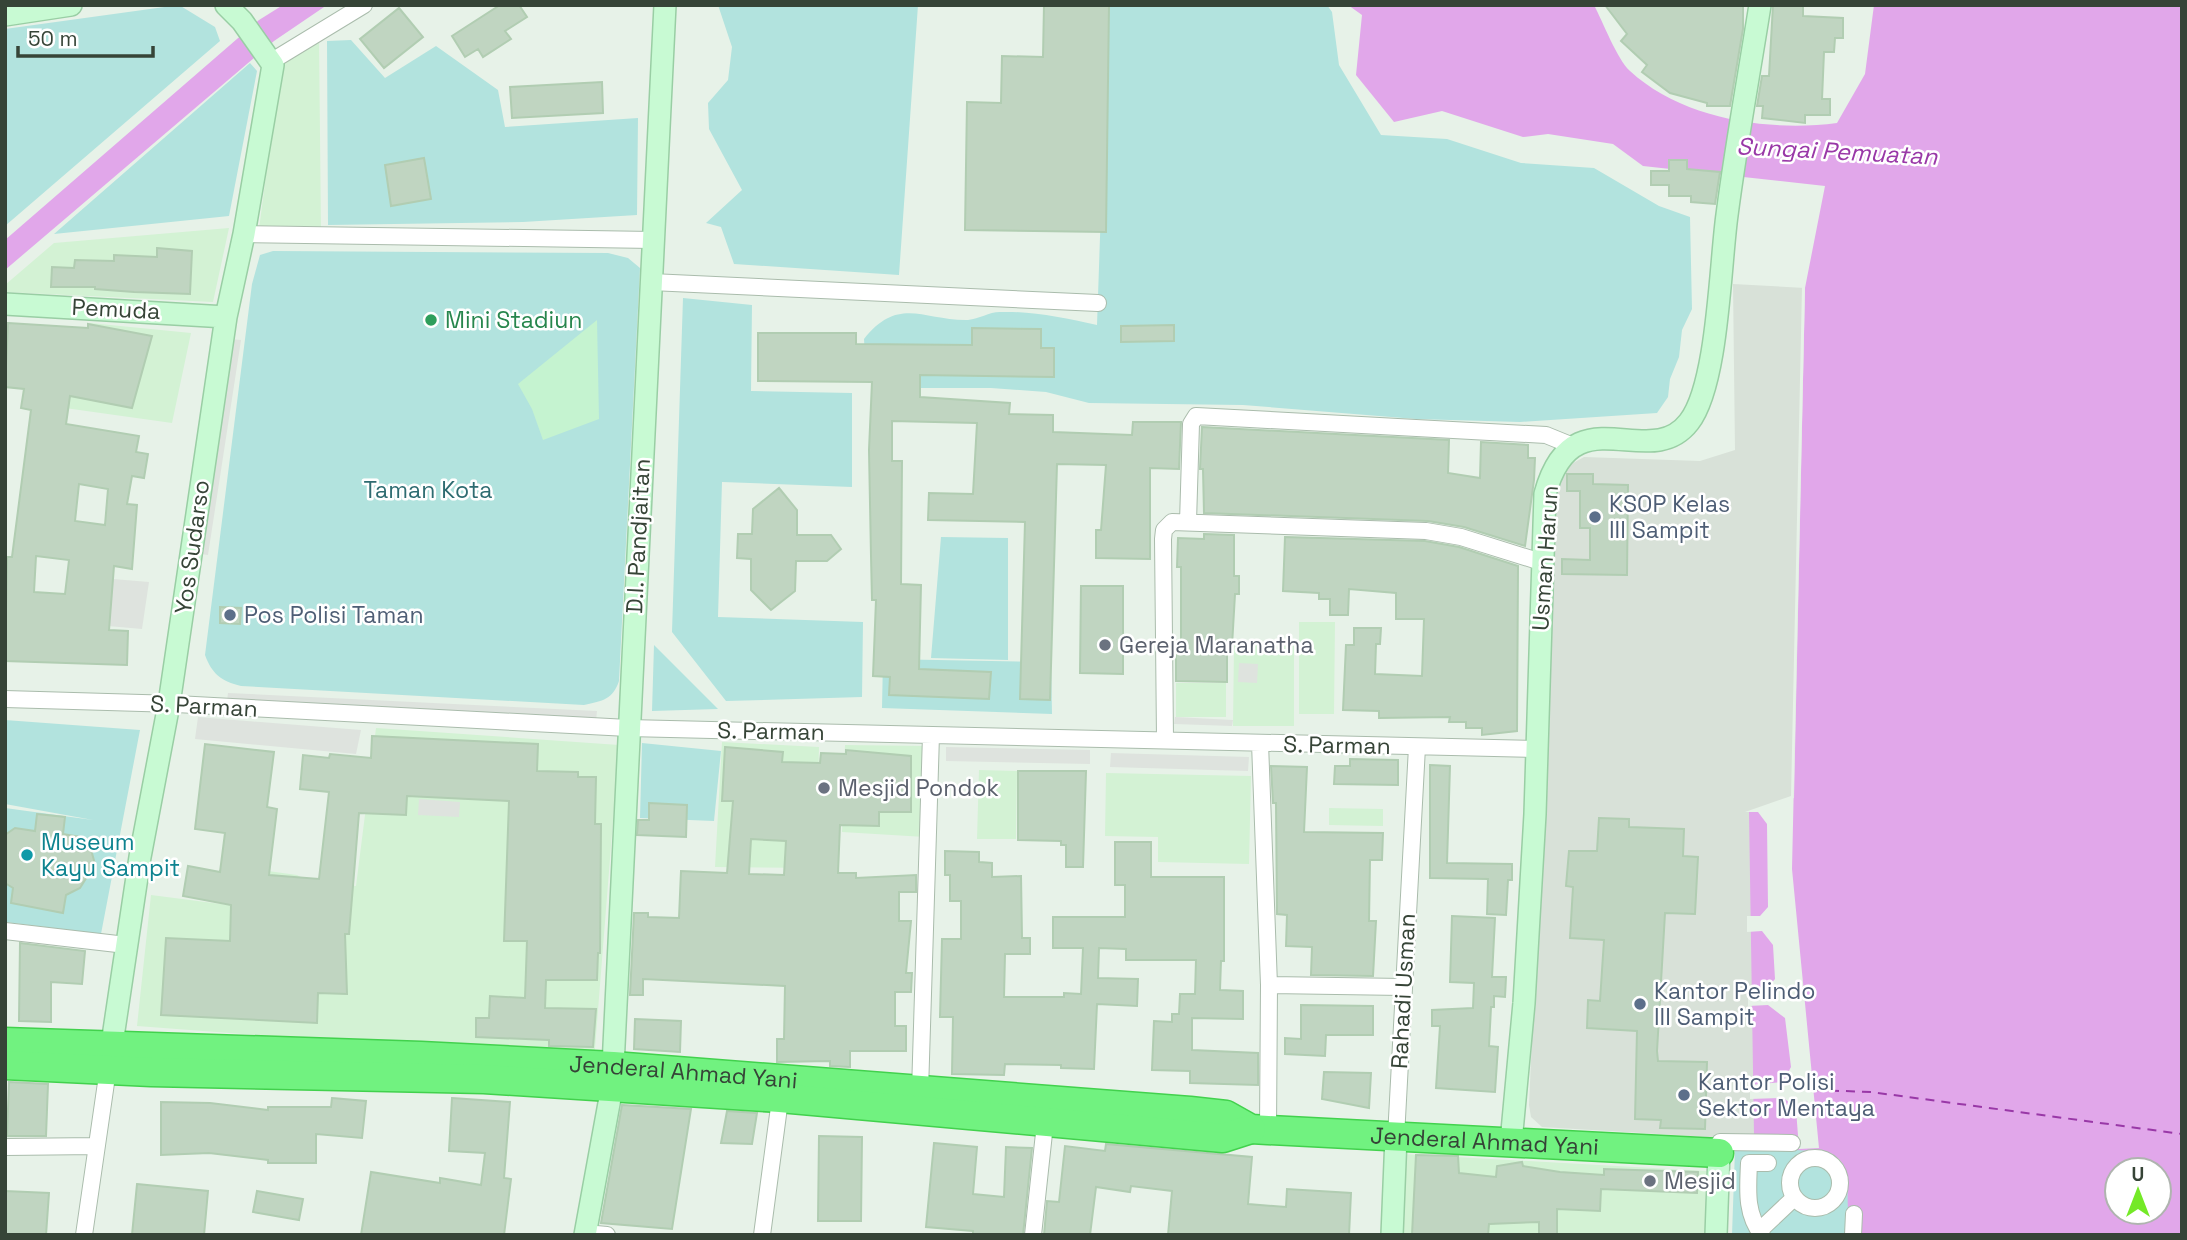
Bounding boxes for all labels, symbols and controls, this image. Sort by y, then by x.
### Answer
scale bar [18,14,152,58]
text: 50 m [28,25,78,52]
water label: Sungai Pemuatan [1736,130,1940,172]
street label: Pemuda [71,292,161,326]
place label: Mini Stadiun [445,305,582,335]
marker: Mini Stadiun [423,312,439,328]
street label: D.I. Pandjaitan [619,458,657,614]
park label: Taman Kota [364,475,492,505]
street label: Yos Sudarso [168,478,216,616]
street label: Usman Harun [1525,484,1565,632]
place label: KSOP Kelas III Sampit [1609,489,1730,545]
marker: KSOP Kelas III Sampit [1587,509,1603,525]
place label: Pos Polisi Taman [244,600,424,630]
marker: Pos Polisi Taman [222,607,238,623]
place label: Gereja Maranatha [1119,630,1314,660]
marker: Gereja Maranatha [1097,637,1113,653]
street label: S. Parman [149,688,259,724]
street label: S. Parman [717,715,825,747]
street label: S. Parman [1283,729,1391,761]
place label: Mesjid Pondok [838,773,999,803]
marker: Mesjid Pondok [816,780,832,796]
place label: Museum Kayu Sampit [41,827,180,883]
marker: Museum Kayu Sampit [19,847,35,863]
street label: Rahadi Usman [1384,912,1422,1070]
place label: Kantor Pelindo III Sampit [1654,976,1815,1032]
marker: Kantor Pelindo III Sampit [1632,996,1648,1012]
street label: Jenderal Ahmad Yani [568,1049,799,1095]
place label: Kantor Polisi Sektor Mentaya [1698,1067,1875,1123]
marker: Kantor Polisi Sektor Mentaya [1676,1087,1692,1103]
street label: Jenderal Ahmad Yani [1369,1120,1600,1162]
north arrow [2103,1156,2173,1226]
text: U [2132,1162,2144,1187]
place label: Mesjid [1664,1166,1736,1196]
marker: Mesjid [1642,1173,1658,1189]

